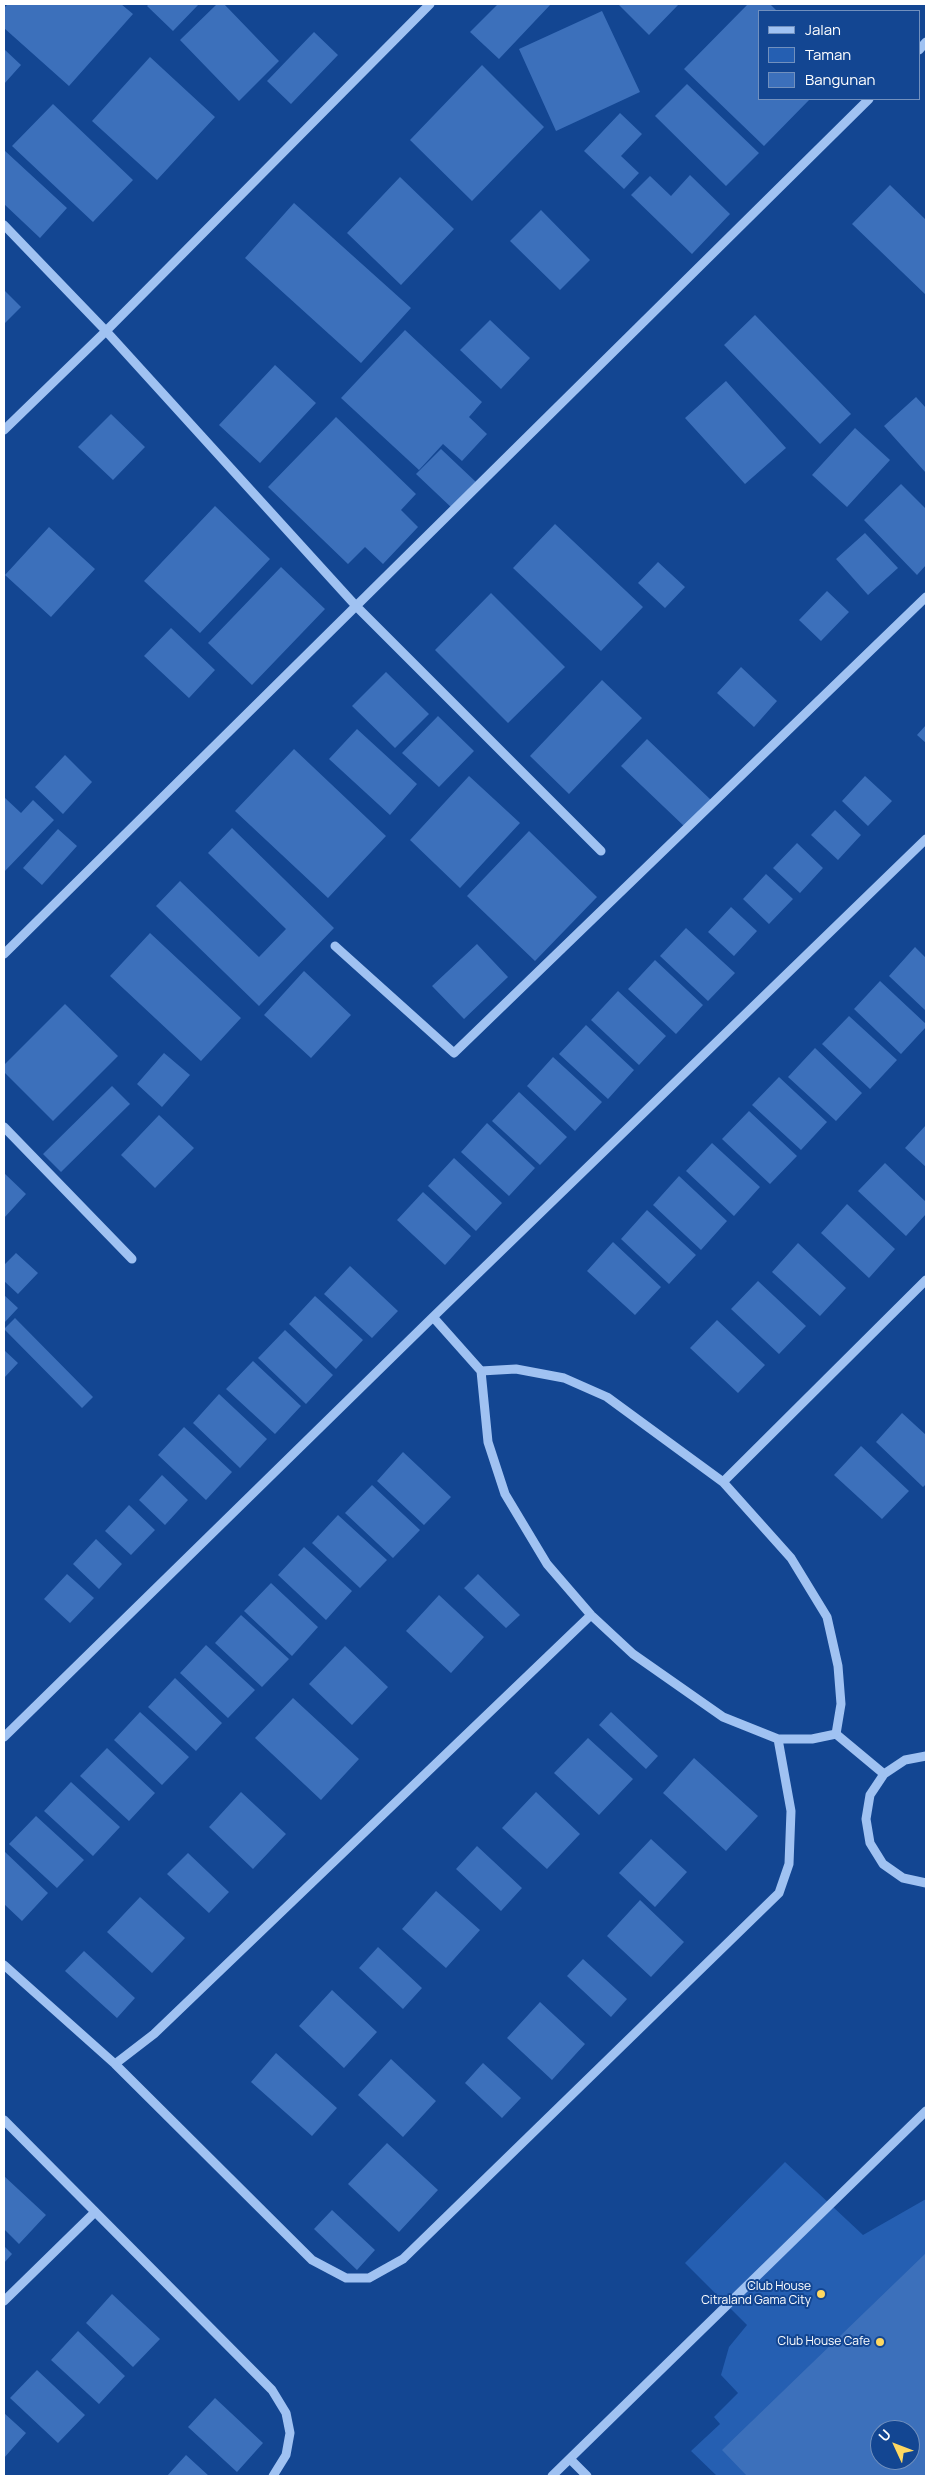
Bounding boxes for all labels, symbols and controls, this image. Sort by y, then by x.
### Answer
legend [758,10,920,100]
text: Jalan [805,19,841,40]
text: Taman [805,44,851,65]
text: Bangunan [805,69,875,90]
place label: Club House Citraland Gama City [701,2280,811,2308]
marker: Club House Citraland Gama City [815,2288,827,2300]
place label: Club House Cafe [778,2335,870,2349]
marker: Club House Cafe [874,2336,886,2348]
north arrow [870,2420,920,2470]
text: U [874,2425,895,2445]

